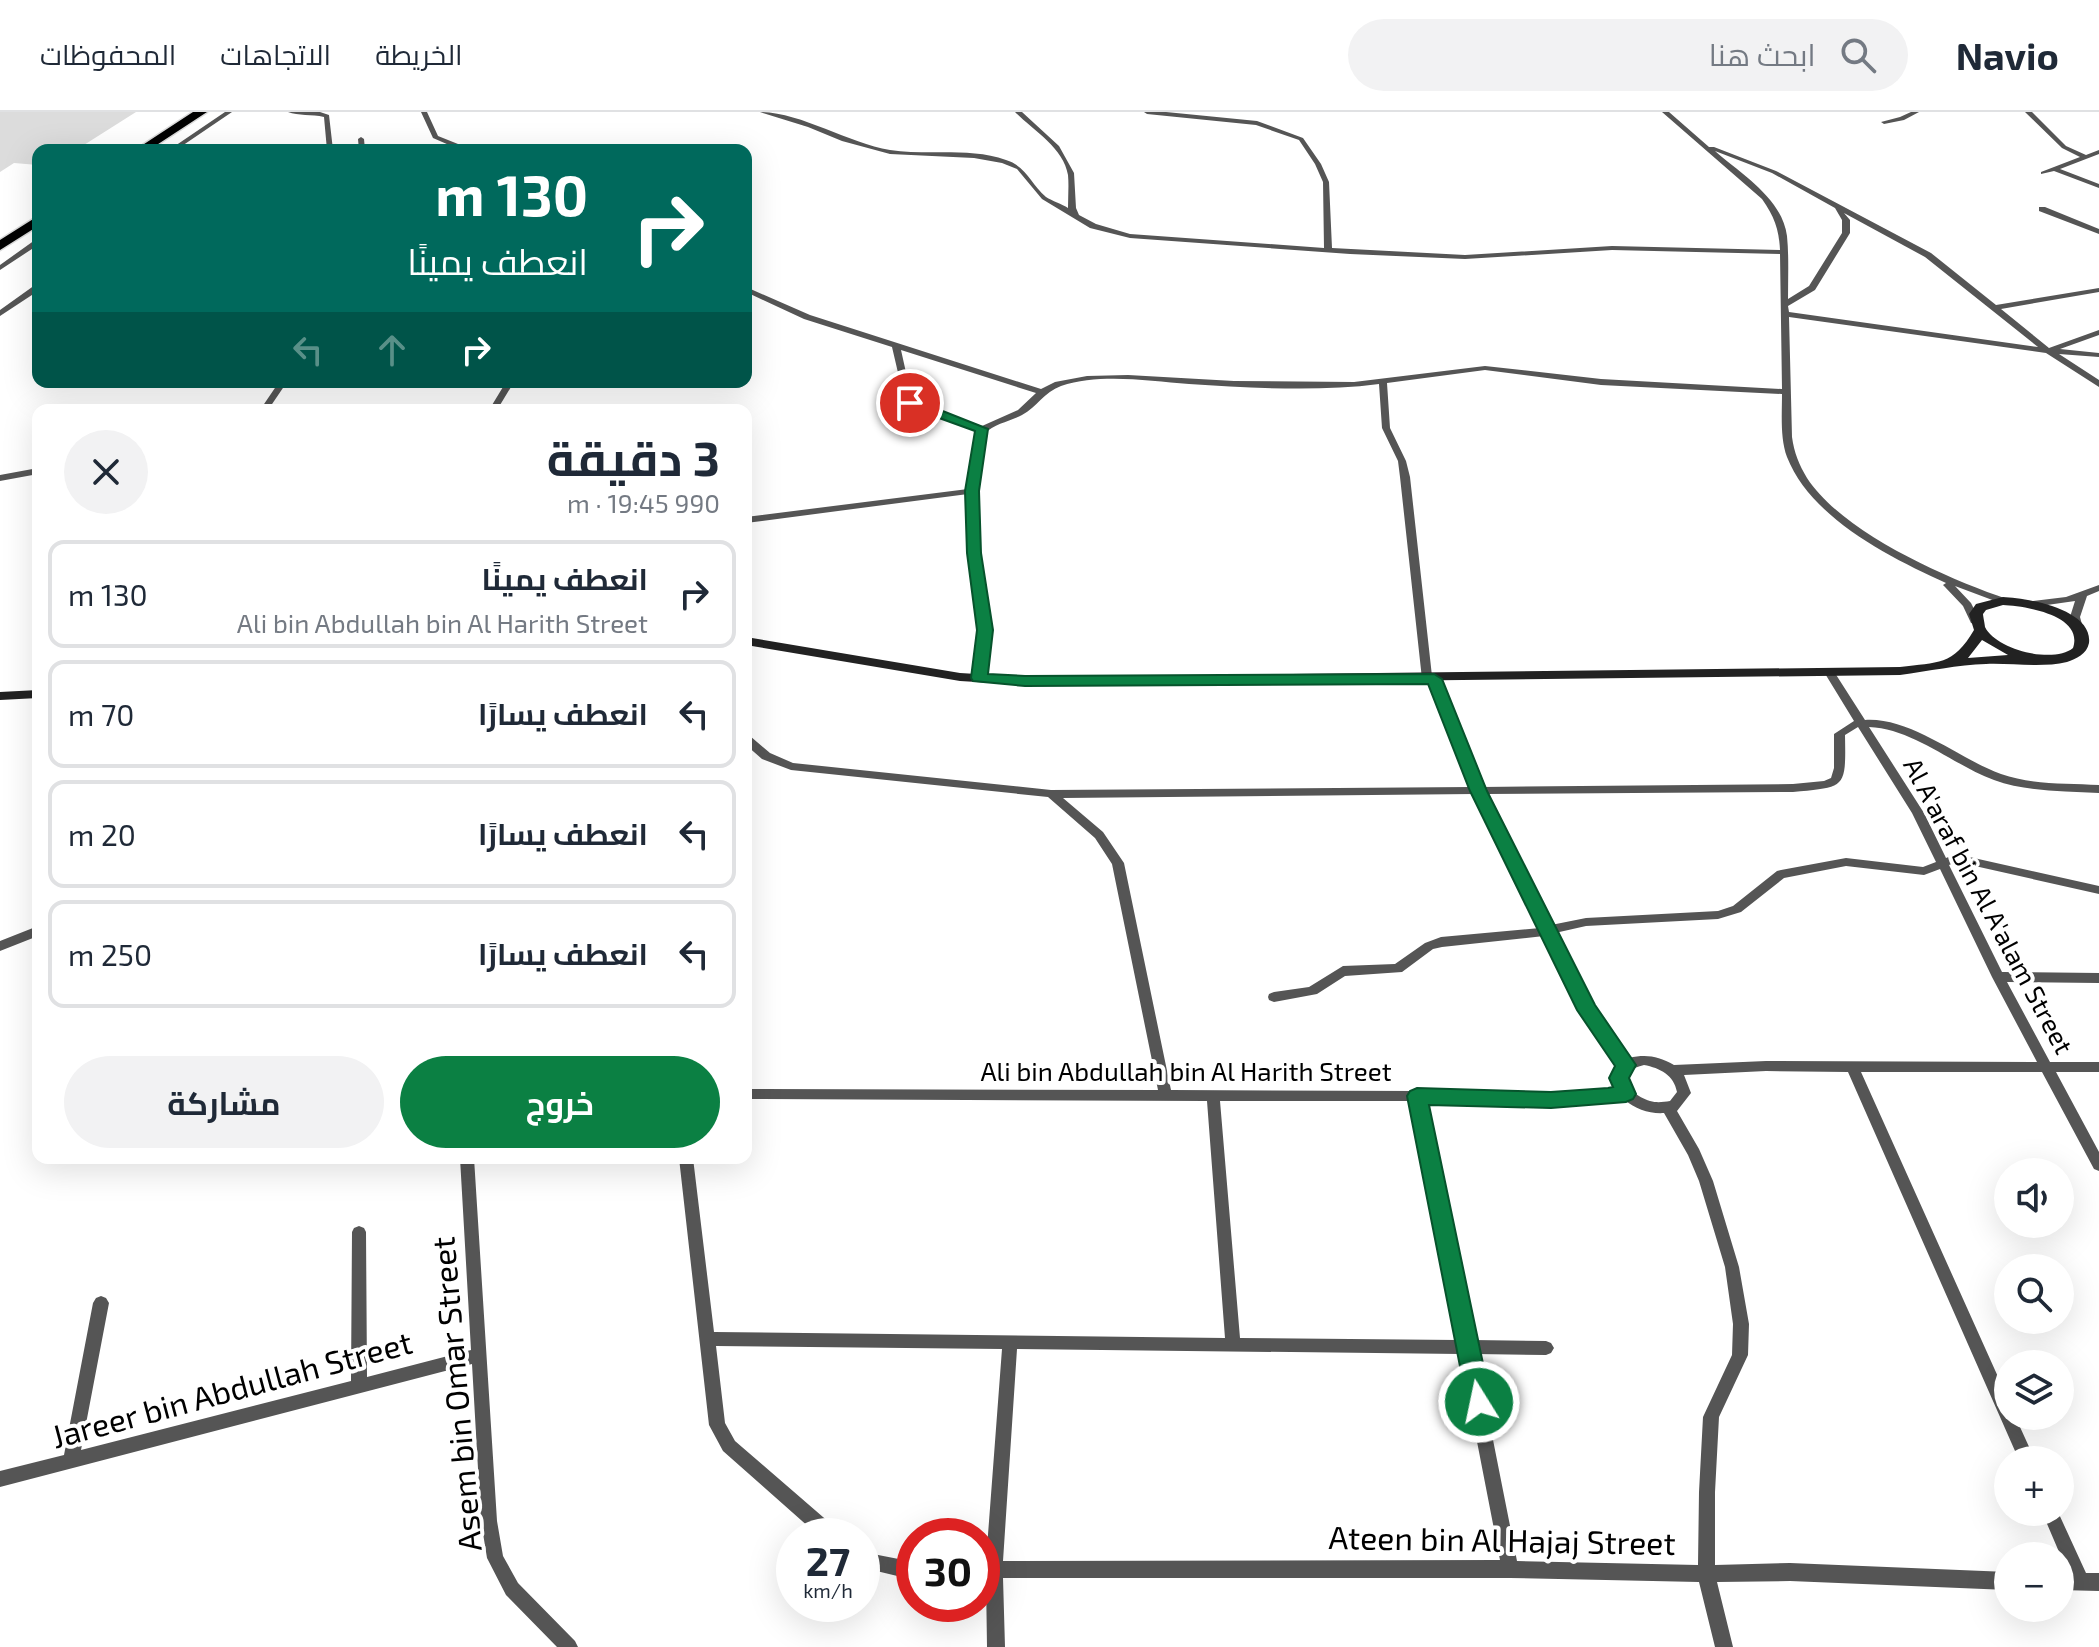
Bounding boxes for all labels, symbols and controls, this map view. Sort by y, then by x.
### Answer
search box [1348,19,1908,91]
text: Navio [1956,32,2059,78]
icon: search [1836,33,1880,77]
text: ابحث هنا [1709,36,1816,72]
text: المحفوظات [40,37,176,71]
text: الاتجاهات [220,37,331,71]
text: الخريطة [375,37,463,71]
text: 130 m [435,160,588,227]
icon: right [616,176,720,280]
text: انعطف يمينًا [407,239,588,282]
icon: left [286,328,330,372]
icon: ahead [370,328,414,372]
icon: right [454,328,498,372]
pin [876,369,944,437]
icon: arrive [888,381,932,425]
text: 3 دقيقة [547,428,720,486]
button: close [64,430,148,514]
text: 990 m · 19:45 [567,487,720,518]
text: انعطف يمينًا [482,560,648,596]
icon: right [672,572,716,616]
text: 130 m [68,576,148,612]
text: Ali bin Abdullah bin Al Harith Street [237,607,648,638]
icon: left [672,692,716,736]
text: انعطف يسارًا [478,695,648,731]
text: 70 m [68,696,134,732]
street label: Al A'araf bin Al A'alam Street [1898,752,2081,1059]
icon: left [672,812,716,856]
text: انعطف يسارًا [478,815,648,851]
text: 20 m [68,816,136,852]
icon: left [672,932,716,976]
text: انعطف يسارًا [478,935,648,971]
text: 250 m [68,936,152,972]
street label: Ali bin Abdullah bin Al Harith Street [980,1055,1392,1086]
button: مشاركة [64,1056,384,1148]
button: خروج [400,1056,720,1148]
map controls [1994,1158,2074,1622]
button: sound [1994,1158,2074,1238]
street label: Asem bin Omar Street [422,1235,488,1553]
button: search [1994,1254,2074,1334]
street label: Jareer bin Abdullah Street [47,1322,416,1455]
button: layers [1994,1350,2074,1430]
position arrow [1437,1360,1521,1444]
button: + [1994,1446,2074,1526]
street label: Ateen bin Al Hajaj Street [1328,1517,1676,1562]
speed limit sign: 30 [896,1518,1000,1622]
text: 27 [806,1536,850,1584]
button: − [1994,1542,2074,1622]
text: km/h [803,1578,853,1602]

